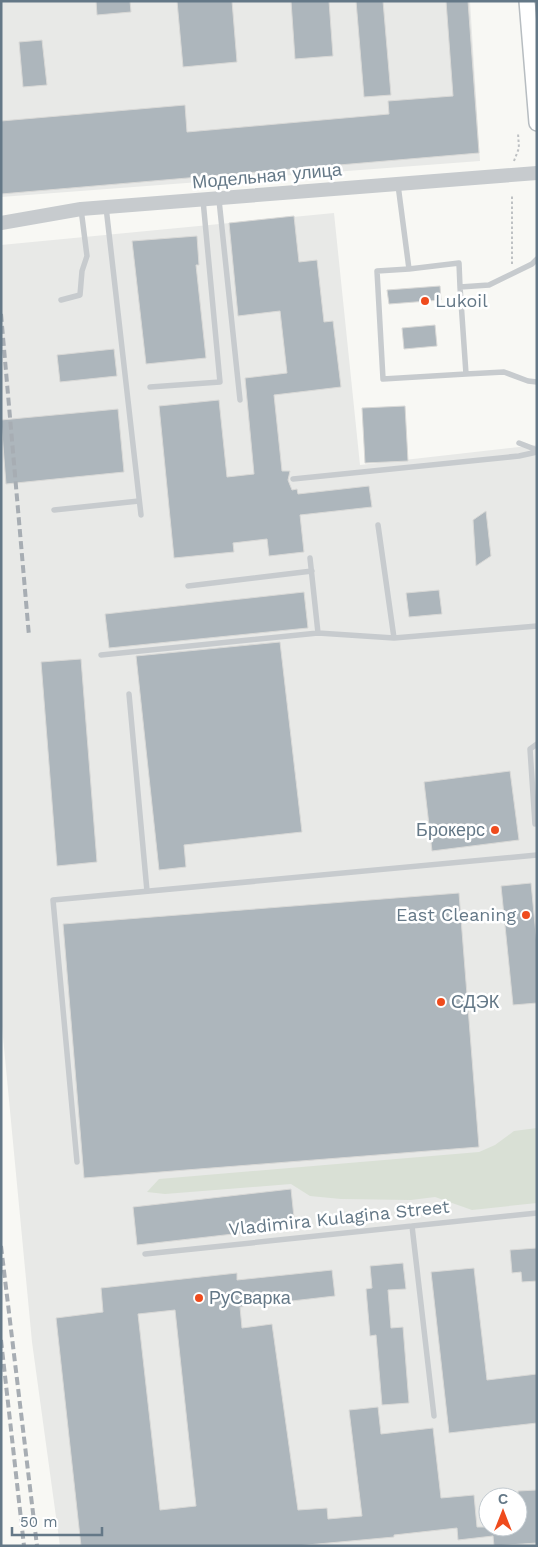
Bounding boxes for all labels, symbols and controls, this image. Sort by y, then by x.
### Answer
street label: Модельная улица [191,158,344,192]
place label: Lukoil [435,290,488,311]
marker: Lukoil [419,295,431,307]
place label: Брокерс [416,819,485,840]
marker: Брокерс [489,824,501,836]
place label: East Cleaning [396,904,516,925]
marker: East Cleaning [520,909,532,921]
place label: СДЭК [451,991,500,1012]
marker: СДЭК [435,996,447,1008]
street label: Vladimira Kulagina Street [227,1195,451,1240]
place label: РуСварка [209,1287,292,1308]
marker: РуСварка [193,1292,205,1304]
north arrow [478,1487,528,1537]
text: С [498,1491,508,1507]
scale bar [12,1504,102,1536]
text: 50 m [20,1513,57,1531]

